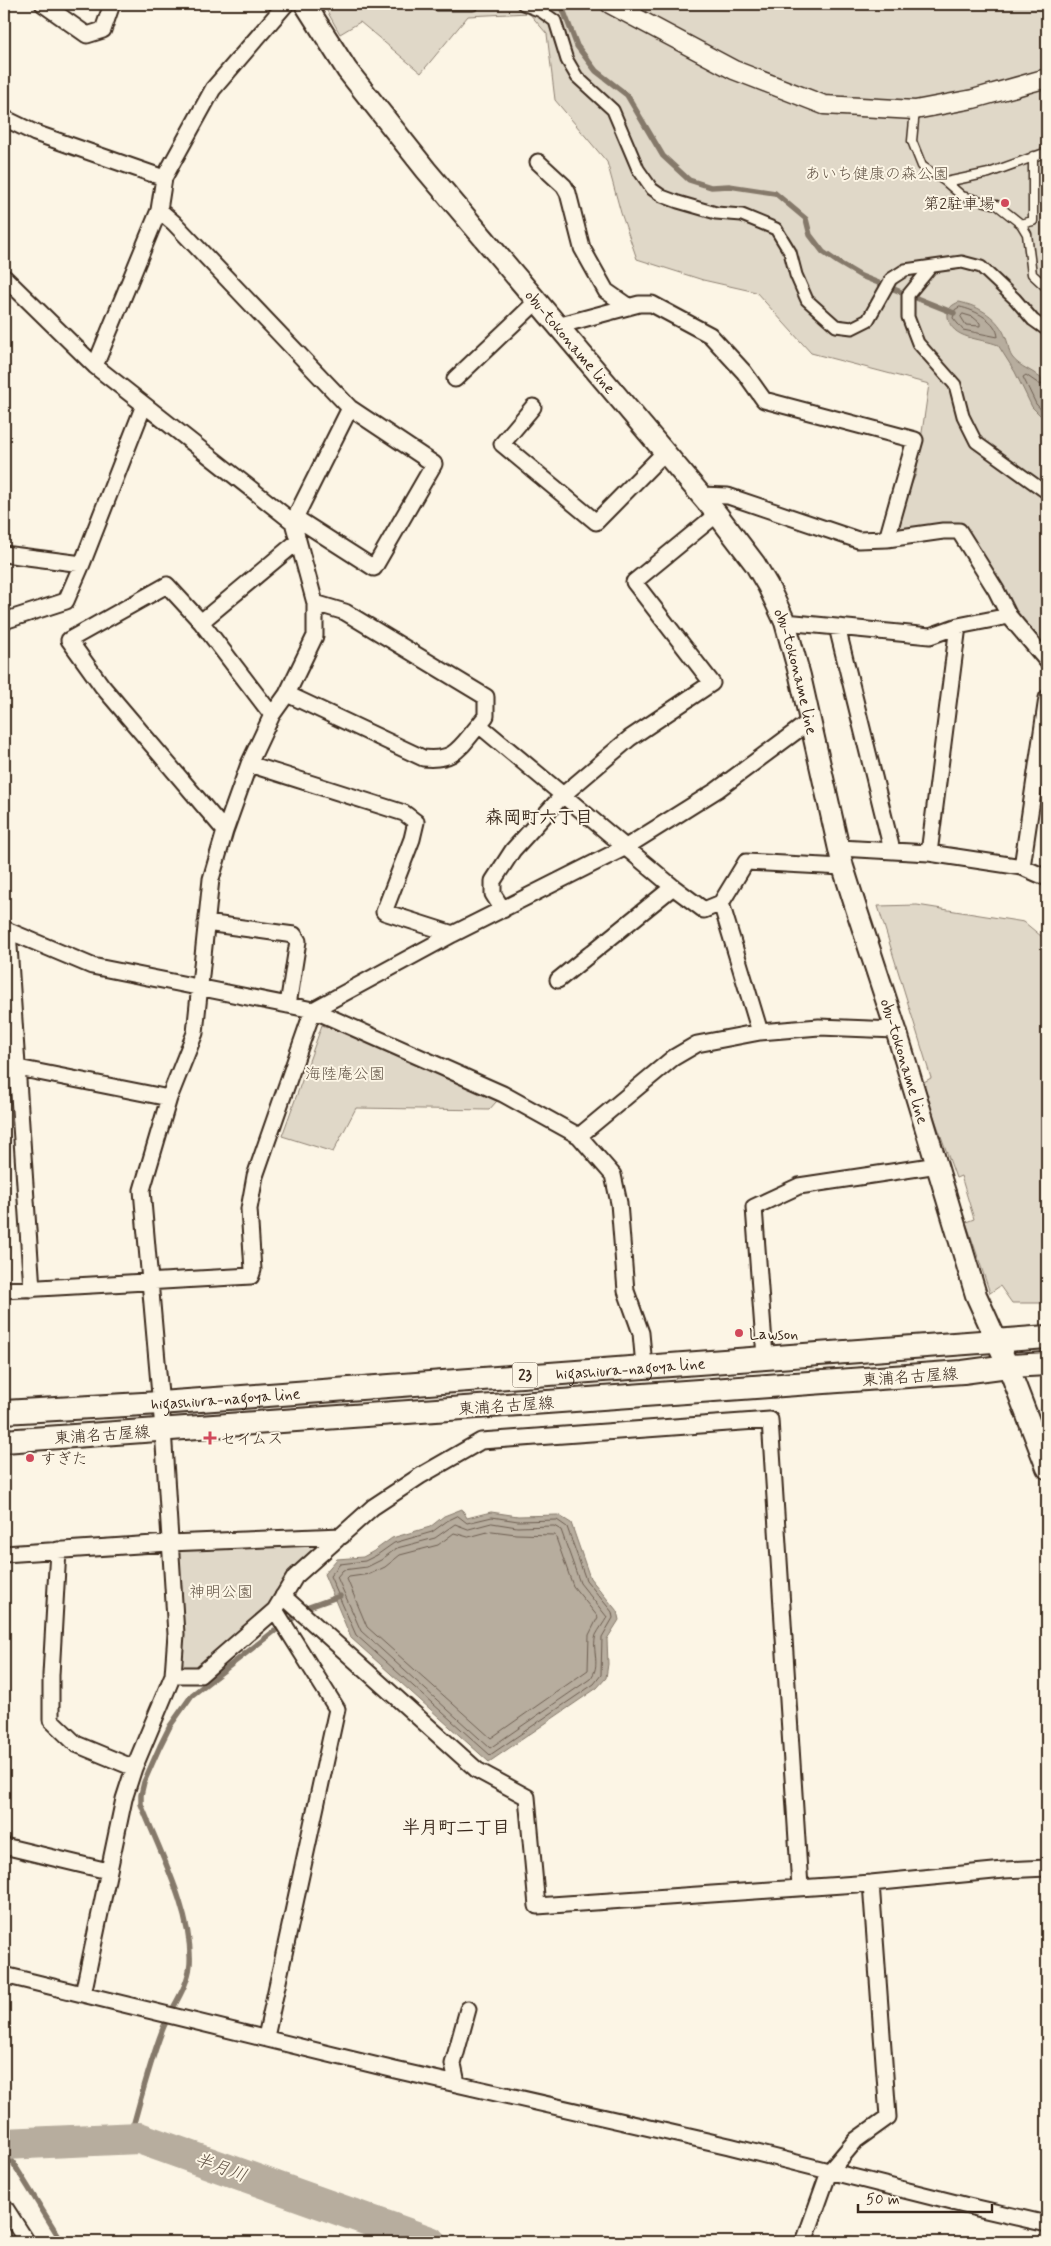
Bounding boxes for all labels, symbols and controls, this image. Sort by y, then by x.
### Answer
park label: あいち健康の森公園 [805,164,949,185]
place label: 第2駐車場 [923,194,995,215]
marker: 第2駐車場 [999,197,1011,209]
street label: obu-tokoname line [520,286,620,399]
street label: obu-tokoname line [768,605,822,737]
district label: 森岡町六丁目 [485,806,593,830]
street label: obu-tokoname line [874,996,933,1127]
park label: 海陸庵公園 [305,1064,385,1085]
place label: Lawson [749,1324,798,1345]
marker: Lawson [733,1327,745,1339]
street label: higashiura-nagoya line [555,1353,706,1386]
road number: 23 [512,1362,538,1388]
street label: 東浦名古屋線 [861,1364,959,1391]
street label: higashiura-nagoya line [150,1384,301,1416]
street label: 東浦名古屋線 [457,1393,555,1420]
street label: 東浦名古屋線 [53,1422,151,1449]
place label: セイムス [220,1429,283,1450]
marker: セイムス [204,1432,216,1444]
place label: すぎた [40,1449,88,1470]
marker: すぎた [24,1452,36,1464]
park label: 神明公園 [189,1582,253,1603]
district label: 半月町二丁目 [402,1816,510,1840]
water label: 半月川 [191,2147,250,2188]
scale bar [858,2181,992,2213]
text: 50 m [866,2190,900,2210]

